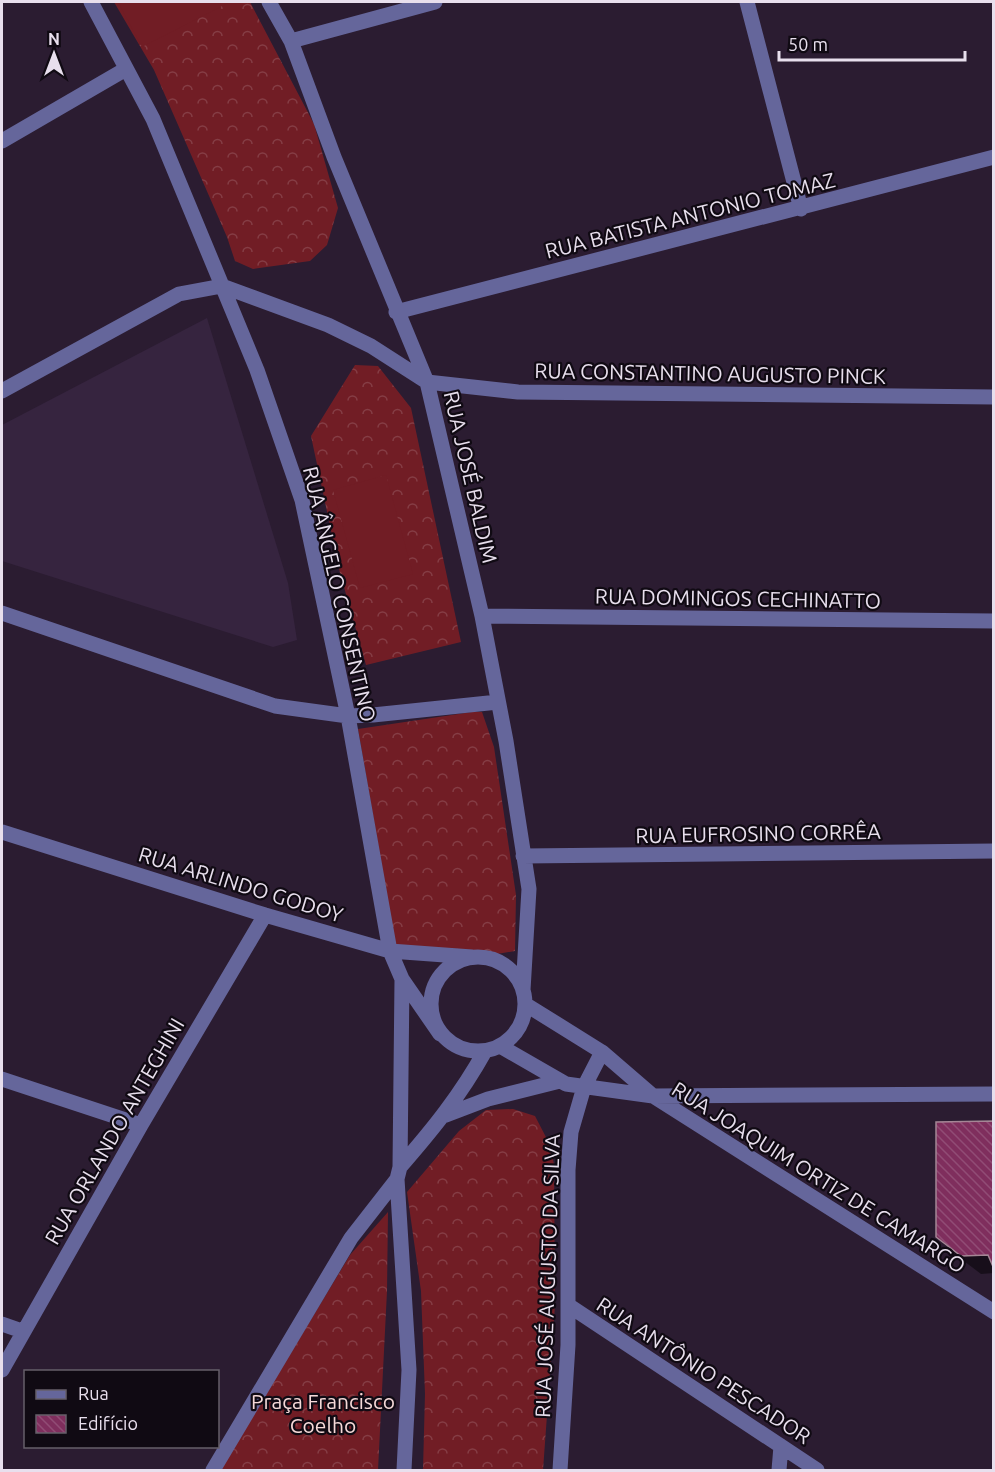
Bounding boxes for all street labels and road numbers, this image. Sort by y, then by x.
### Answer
street label: RUA BATISTA ANTONIO TOMAZ [542,167,838,263]
street label: RUA CONSTANTINO AUGUSTO PINCK [534,358,886,388]
street label: RUA JOSÉ BALDIM [439,388,503,566]
street label: RUA ÂNGELO CONSENTINO [299,464,381,724]
street label: RUA DOMINGOS CECHINATTO [595,584,881,612]
street label: RUA EUFROSINO CORRÊA [635,819,881,847]
street label: RUA ARLINDO GODOY [136,841,346,927]
street label: RUA ORLANDO ANTEGHINI [39,1014,189,1248]
street label: RUA JOAQUIM ORTIZ DE CAMARGO [668,1076,970,1278]
street label: RUA JOSÉ AUGUSTO DA SILVA [530,1133,564,1418]
street label: RUA ANTÔNIO PESCADOR [593,1292,815,1448]

